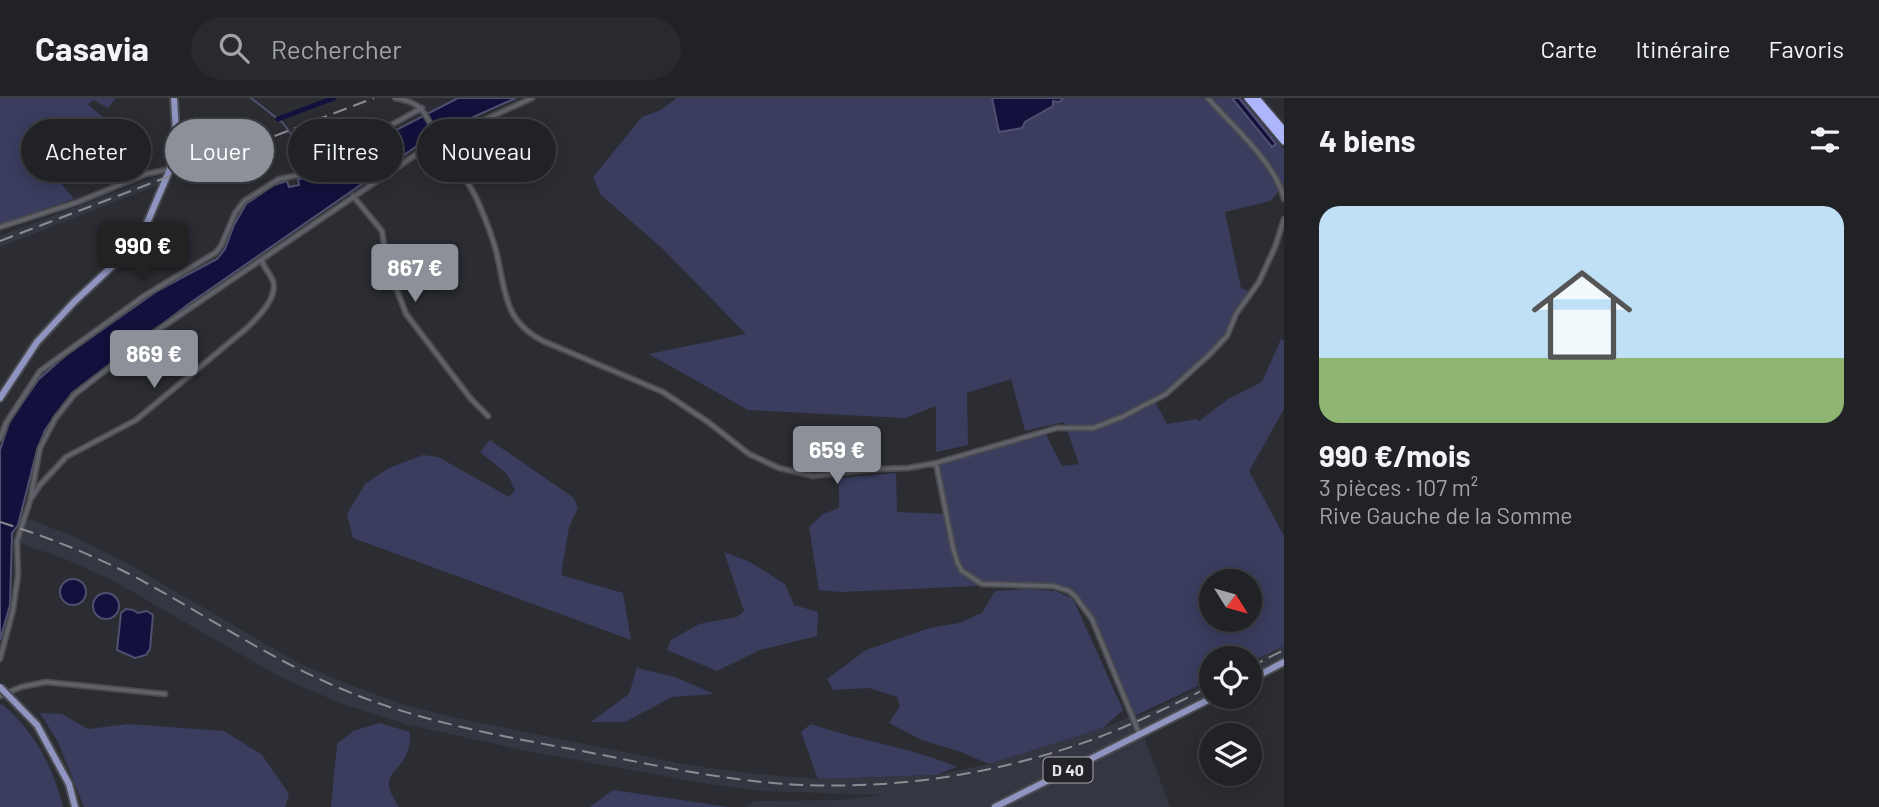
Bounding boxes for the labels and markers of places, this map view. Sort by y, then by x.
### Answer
pin: 990 € [94,222,192,282]
pin: 867 € [366,244,464,304]
pin: 869 € [105,330,203,390]
pin: 659 € [788,426,886,486]

